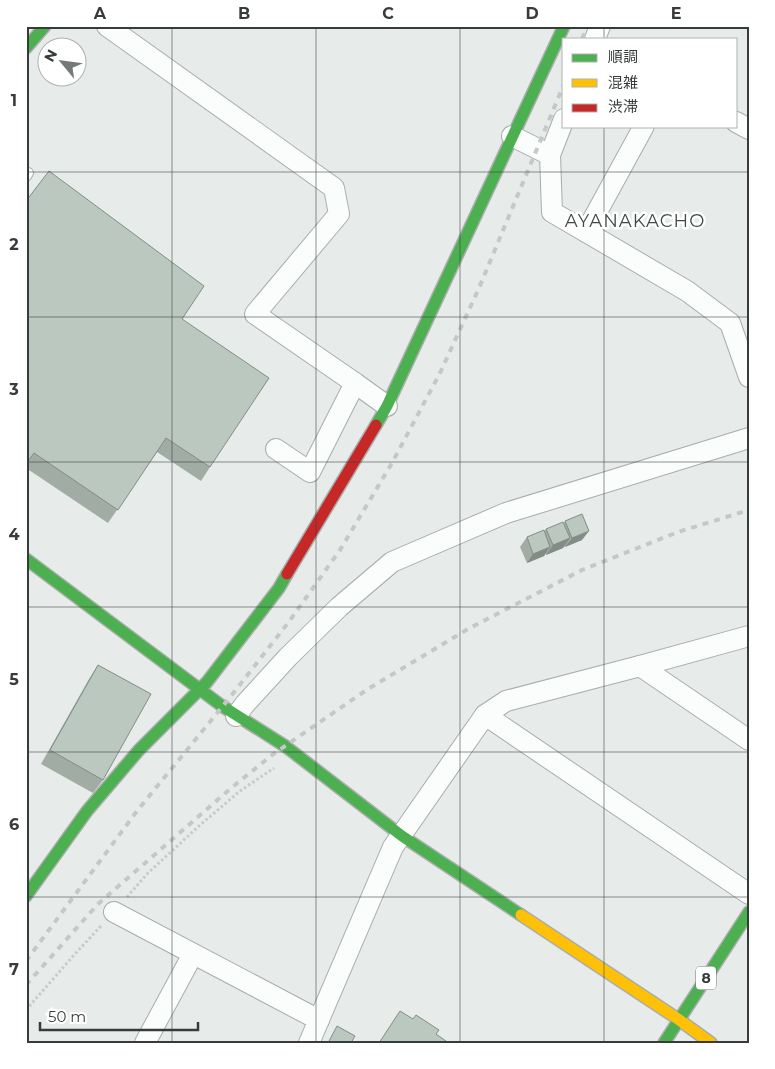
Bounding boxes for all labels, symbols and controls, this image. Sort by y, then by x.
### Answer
text: A [93,4,107,23]
text: B [238,4,250,23]
text: C [382,4,394,23]
text: D [525,4,539,23]
text: E [671,4,681,23]
north arrow [38,38,88,88]
legend [562,38,738,128]
text: N [40,46,61,65]
text: 順調 [608,47,638,66]
text: 混雑 [608,73,638,92]
text: 1 [11,91,17,110]
text: 渋滞 [608,97,638,116]
district label: AYANAKACHO [565,210,705,232]
text: 2 [9,235,19,254]
text: 3 [8,380,19,399]
text: 4 [8,525,20,544]
text: 5 [9,670,19,689]
text: 6 [9,815,19,834]
text: 7 [9,960,19,979]
road number: 8 [696,966,716,990]
scale bar [40,999,198,1031]
text: 50 m [48,1007,86,1026]

